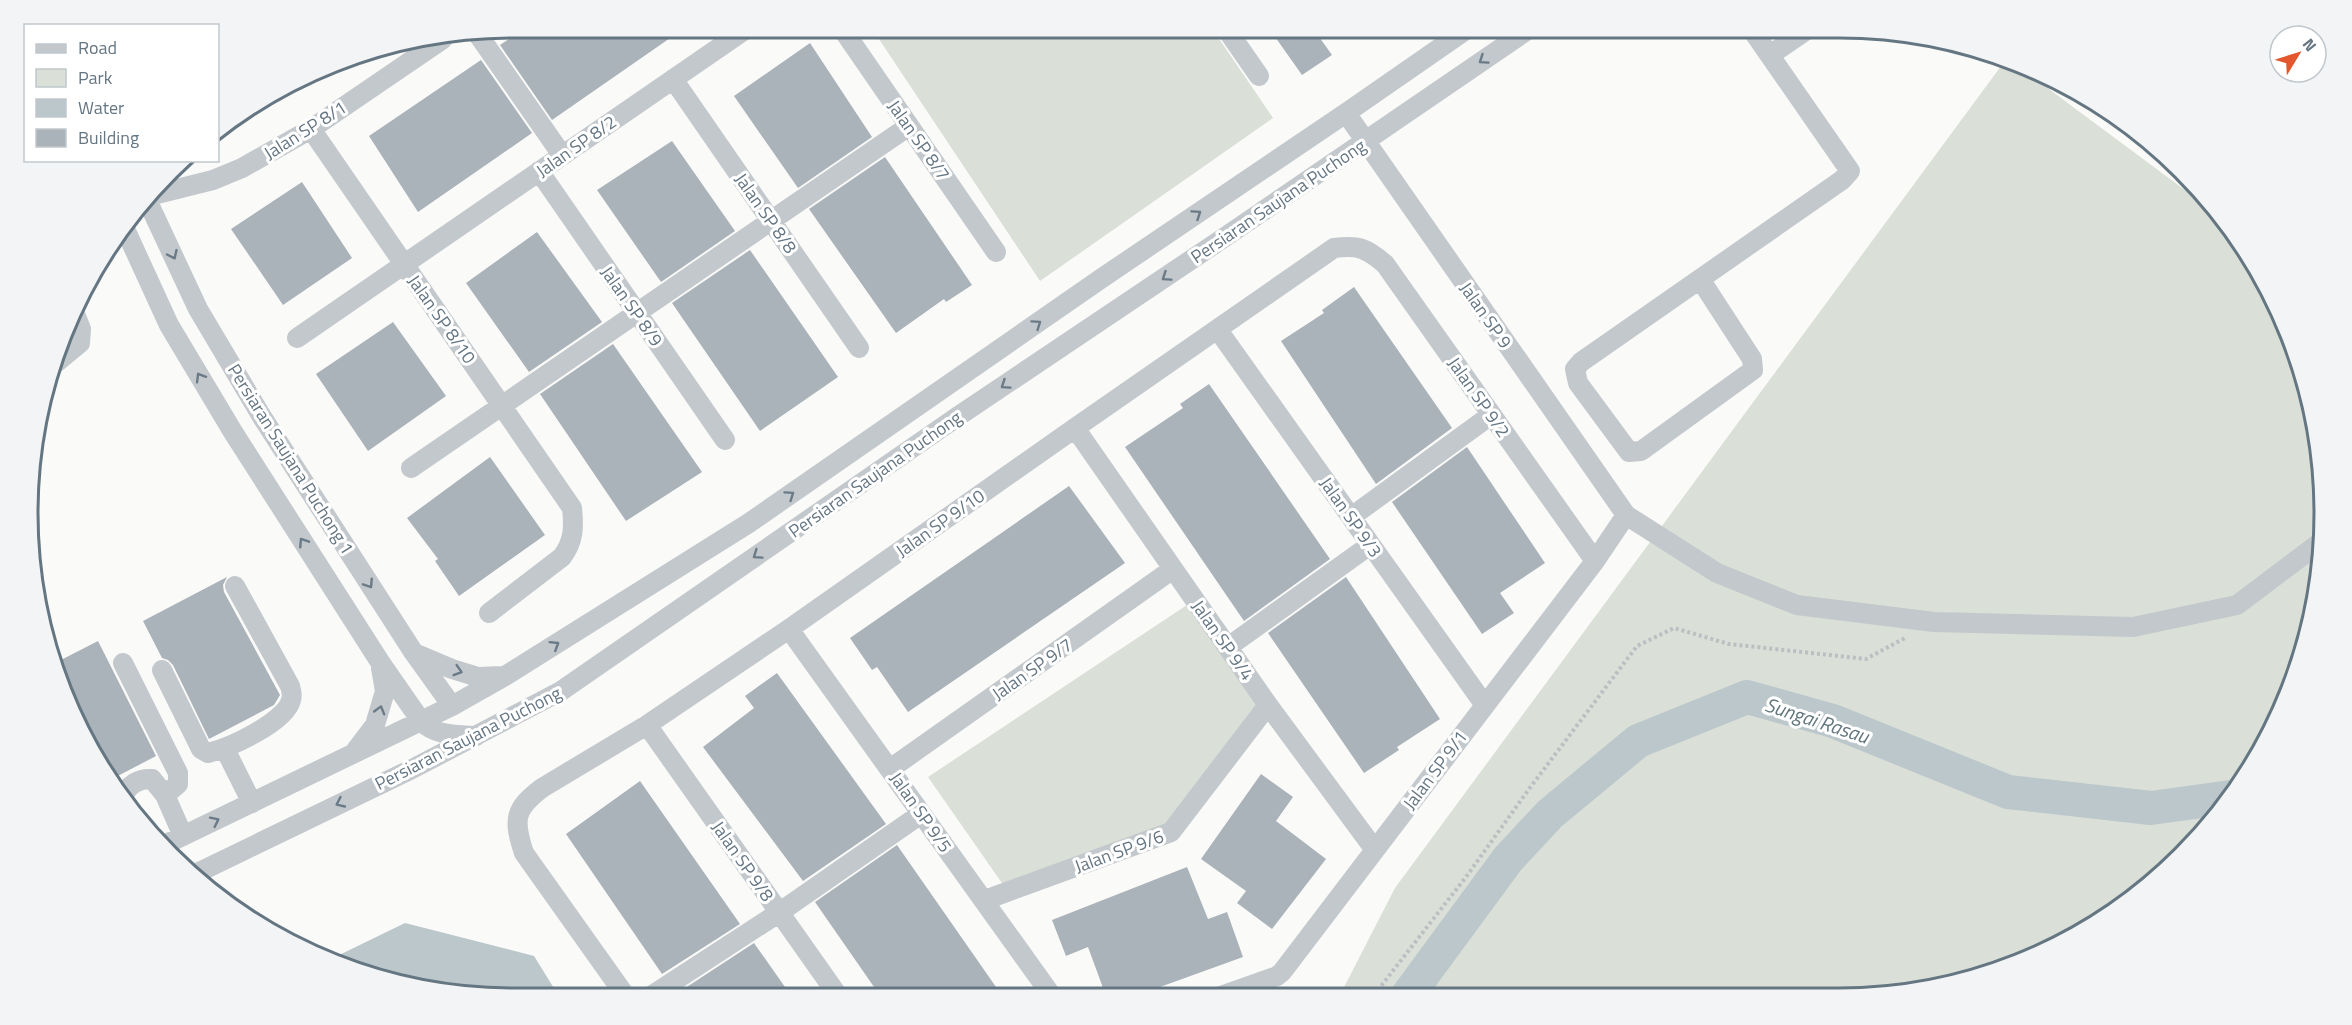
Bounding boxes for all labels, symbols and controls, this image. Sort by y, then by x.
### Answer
legend [24,24,219,162]
north arrow [2268,24,2328,84]
text: N [2297,33,2323,57]
text: Road [78,34,117,61]
one-way arrow [1479,53,1490,64]
text: Park [78,64,113,91]
text: Water [78,94,124,121]
street label: Jalan SP 8/1 [258,94,352,166]
street label: Jalan SP 8/7 [881,94,957,186]
street label: Jalan SP 8/2 [530,108,622,184]
text: Building [78,124,139,151]
street label: Persiaran Saujana Puchong [1185,132,1371,270]
street label: Jalan SP 8/8 [728,167,804,259]
one-way arrow [1191,210,1202,221]
one-way arrow [165,248,177,259]
street label: Jalan SP 8/9 [594,260,670,352]
street label: Jalan SP 8/10 [401,269,483,369]
one-way arrow [1162,270,1173,281]
street label: Jalan SP 9 [1453,276,1519,354]
one-way arrow [1030,320,1041,331]
street label: Jalan SP 9/2 [1441,351,1517,443]
street label: Persiaran Saujana Puchong 1 [221,358,361,560]
one-way arrow [195,373,207,383]
one-way arrow [1000,378,1011,389]
street label: Persiaran Saujana Puchong [783,404,967,544]
street label: Jalan SP 9/3 [1313,471,1389,563]
street label: Jalan SP 9/10 [890,482,990,564]
one-way arrow [784,491,795,502]
one-way arrow [299,538,311,548]
one-way arrow [753,548,764,559]
one-way arrow [362,578,374,588]
street label: Jalan SP 9/4 [1185,594,1261,686]
street label: Jalan SP 9/7 [986,631,1078,707]
one-way arrow [549,640,559,652]
one-way arrow [452,664,463,676]
street label: Persiaran Saujana Puchong [370,679,566,797]
water label: Sungai Rasau [1761,689,1874,752]
one-way arrow [372,705,385,715]
street label: Jalan SP 9/1 [1396,725,1474,815]
street label: Jalan SP 9/5 [883,766,959,858]
one-way arrow [336,795,347,807]
street label: Jalan SP 9/8 [705,815,781,907]
one-way arrow [208,817,219,829]
street label: Jalan SP 9/6 [1071,822,1167,880]

